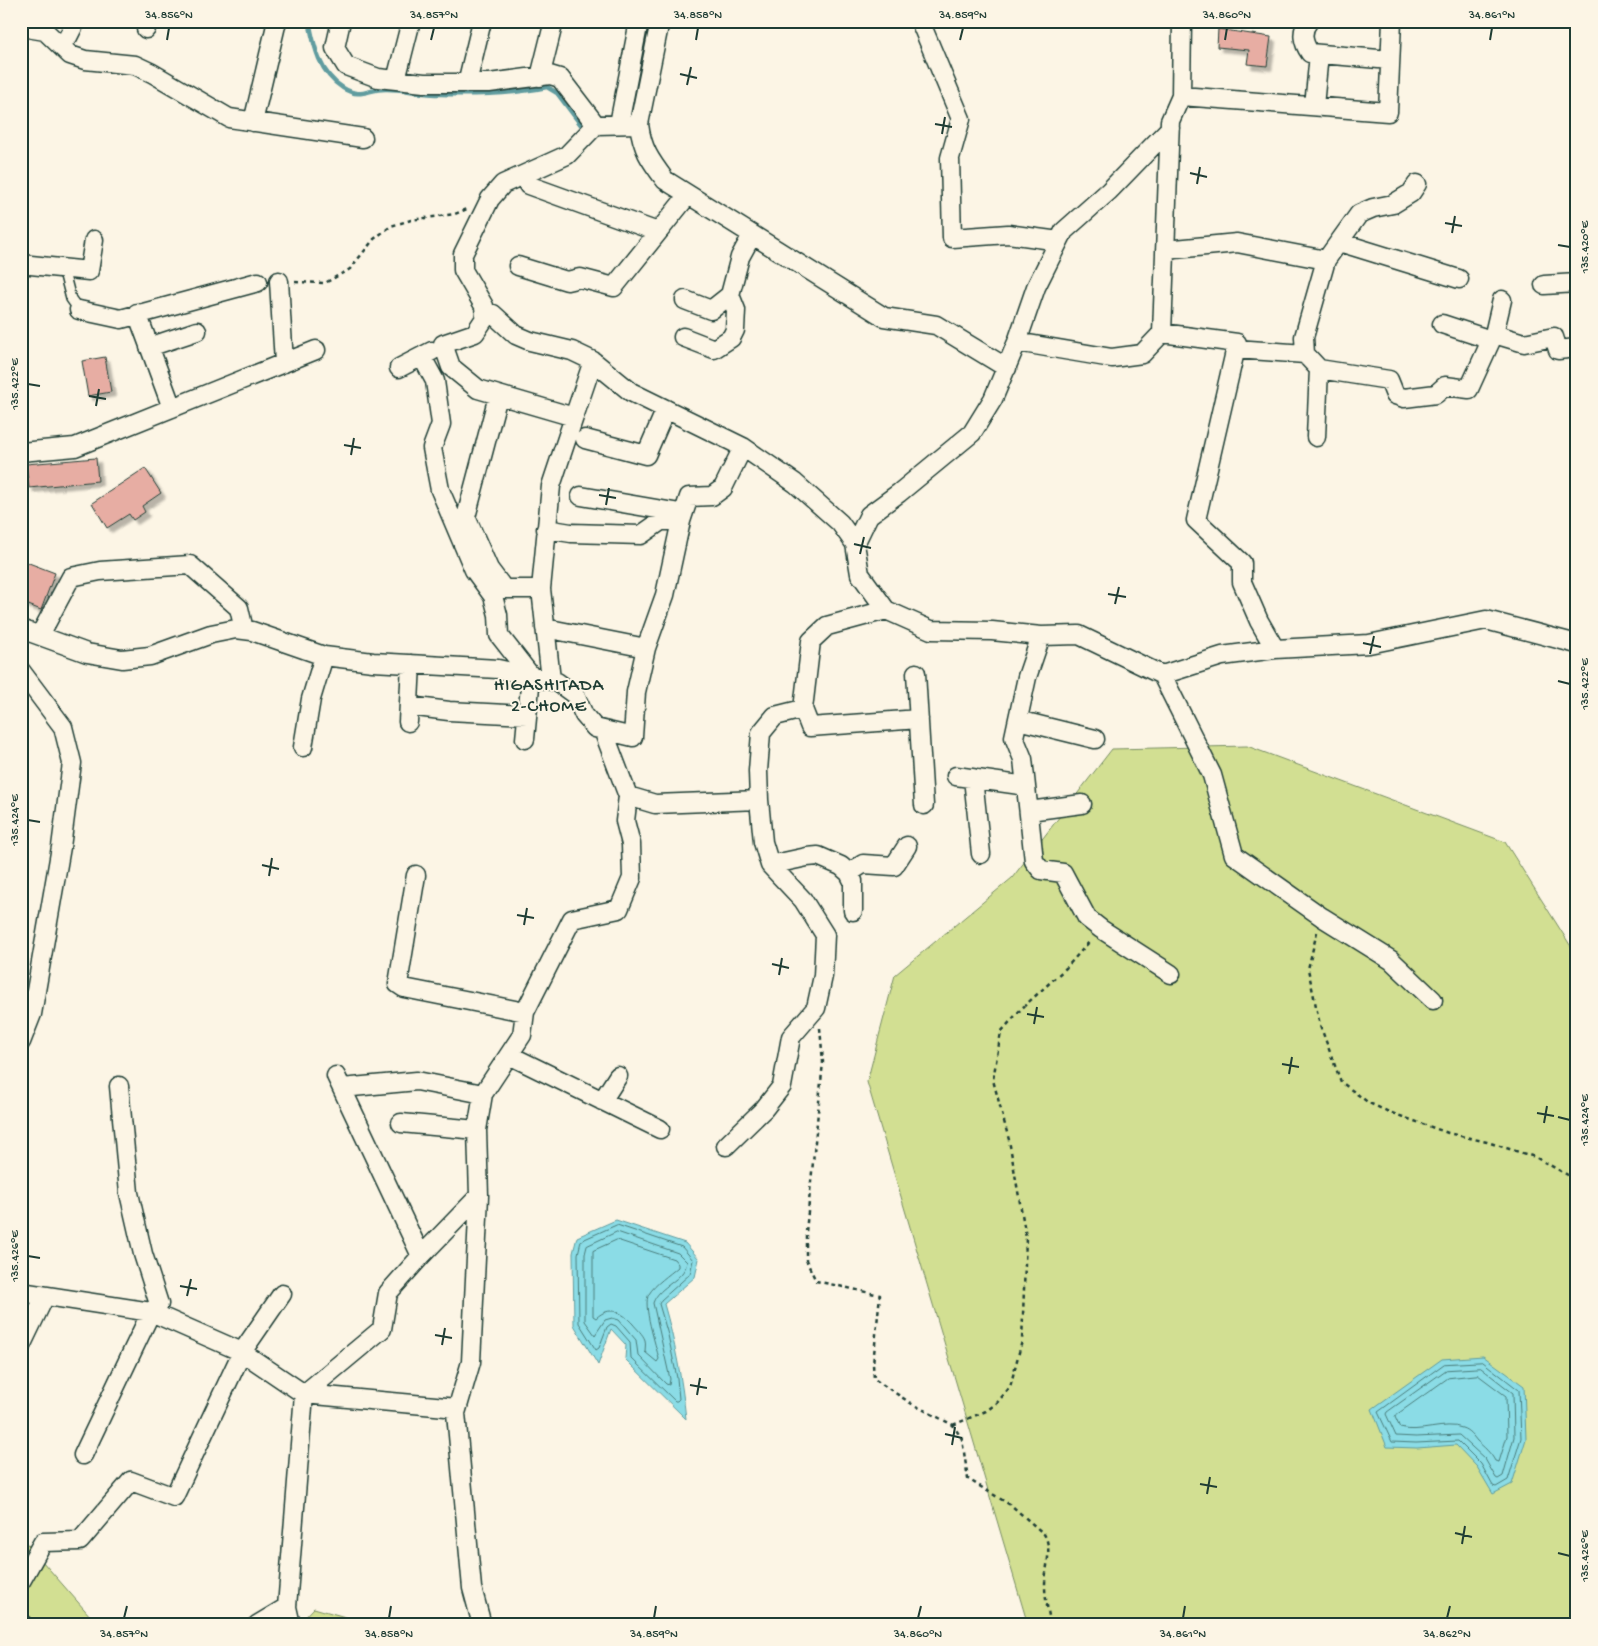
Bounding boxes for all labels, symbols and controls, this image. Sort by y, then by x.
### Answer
text: 34.856°N [144,9,193,23]
text: 34.857°N [409,9,458,23]
text: 34.858°N [673,9,722,23]
text: 34.859°N [938,9,987,23]
text: 34.860°N [1202,9,1251,23]
text: 34.861°N [1468,9,1515,23]
text: 135.420°E [1579,220,1593,274]
text: 135.422°E [9,358,23,411]
text: 135.422°E [1579,658,1593,711]
district label: HIGASHITADA 2-CHOME [494,676,605,718]
text: 135.424°E [9,794,23,847]
text: 135.424°E [1579,1094,1593,1147]
text: 135.426°E [9,1230,23,1283]
text: 135.426°E [1579,1530,1593,1583]
text: 34.857°N [99,1628,148,1642]
text: 34.858°N [364,1628,413,1642]
text: 34.859°N [629,1628,678,1642]
text: 34.860°N [893,1628,942,1642]
text: 34.861°N [1159,1628,1206,1642]
text: 34.862°N [1422,1628,1471,1642]

